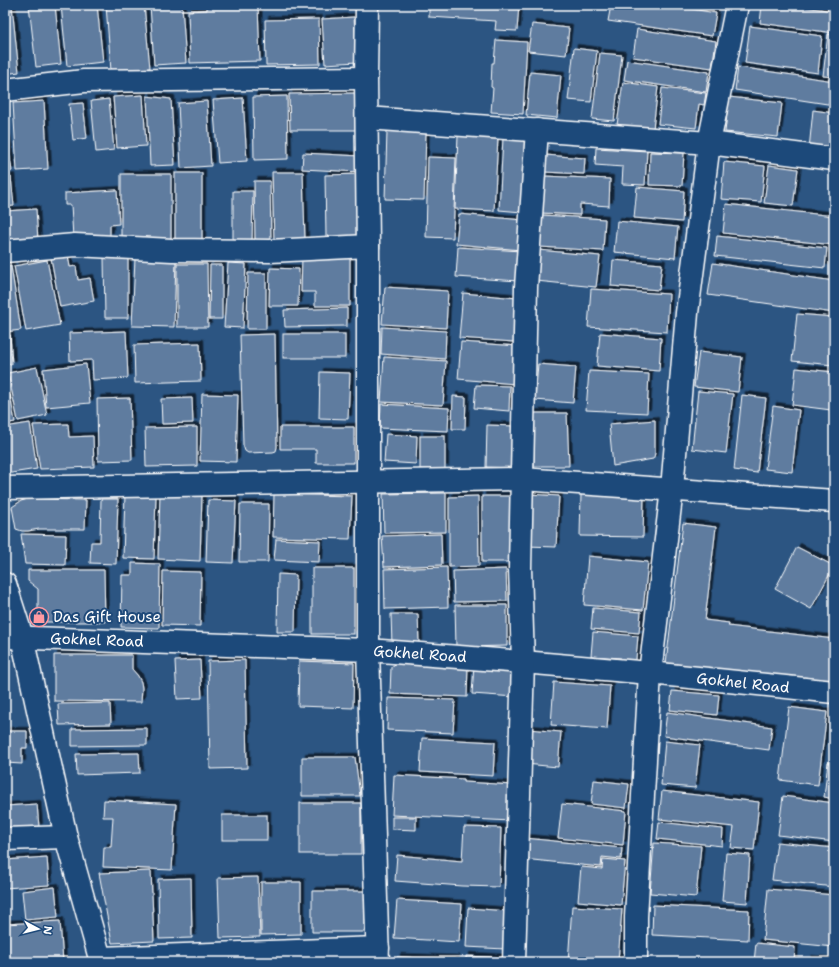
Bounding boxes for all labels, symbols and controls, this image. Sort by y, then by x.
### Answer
shop icon: Das Gift House [28,606,50,628]
place label: Das Gift House [53,607,161,627]
street label: Gokhel Road [50,628,145,652]
street label: Gokhel Road [373,641,468,667]
street label: Gokhel Road [695,668,791,698]
north arrow [18,909,58,949]
text: N [39,925,55,936]

